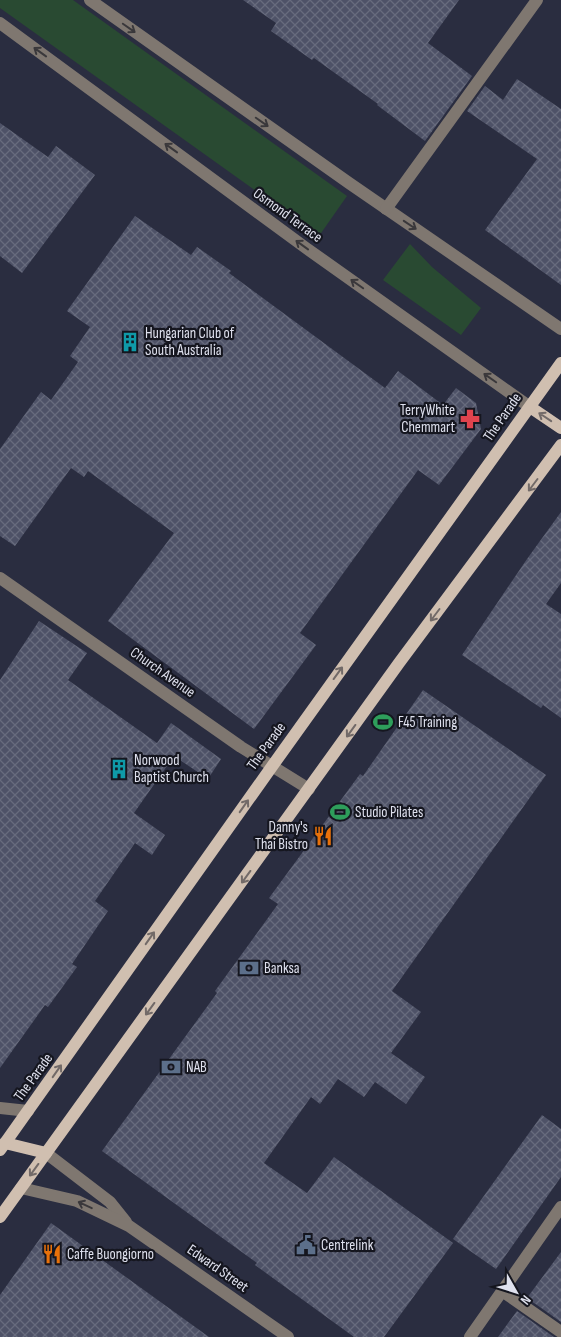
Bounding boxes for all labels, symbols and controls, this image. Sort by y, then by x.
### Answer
one-way arrow [122,23,136,33]
one-way arrow [33,47,47,57]
one-way arrow [255,117,269,127]
one-way arrow [165,143,178,154]
street label: Osmond Terrace [249,184,326,247]
one-way arrow [403,220,417,230]
one-way arrow [295,240,309,250]
one-way arrow [351,279,365,289]
place label: Hungarian Club of South Australia [145,324,235,360]
building icon: Hungarian Club of South Australia [119,331,141,353]
one-way arrow [483,373,497,383]
street label: The Parade [479,389,526,445]
place label: TerryWhite Chemmart [400,401,455,437]
pharmacy icon: TerryWhite Chemmart [459,408,481,430]
one-way arrow [539,412,553,422]
one-way arrow [527,478,538,491]
one-way arrow [430,608,440,622]
street label: Church Avenue [126,643,199,702]
one-way arrow [333,666,343,680]
sports icon: F45 Training [372,711,394,733]
place label: F45 Training [398,713,457,732]
street label: The Parade [243,719,290,774]
one-way arrow [346,724,356,738]
place label: Norwood Baptist Church [134,751,209,787]
building icon: Norwood Baptist Church [108,758,130,780]
one-way arrow [239,799,249,813]
sports icon: Studio Pilates [329,801,351,823]
place label: Studio Pilates [355,803,423,822]
place label: Danny's Thai Bistro [255,818,308,854]
restaurant icon: Danny's Thai Bistro [312,825,334,847]
one-way arrow [240,870,251,883]
one-way arrow [145,932,155,946]
bank icon: Banksa [238,957,260,979]
place label: Banksa [264,959,300,978]
one-way arrow [145,1002,156,1015]
street label: The Parade [10,1050,57,1105]
bank icon: NAB [160,1056,182,1078]
place label: NAB [186,1058,207,1077]
one-way arrow [52,1064,62,1078]
one-way arrow [29,1163,39,1177]
one-way arrow [78,1200,93,1209]
public building icon: Centrelink [295,1234,317,1256]
place label: Centrelink [321,1236,374,1255]
street label: Edward Street [183,1240,252,1297]
restaurant icon: Caffe Buongiorno [41,1243,63,1265]
place label: Caffe Buongiorno [67,1245,154,1264]
north arrow [491,1267,541,1317]
text: N [517,1292,535,1308]

